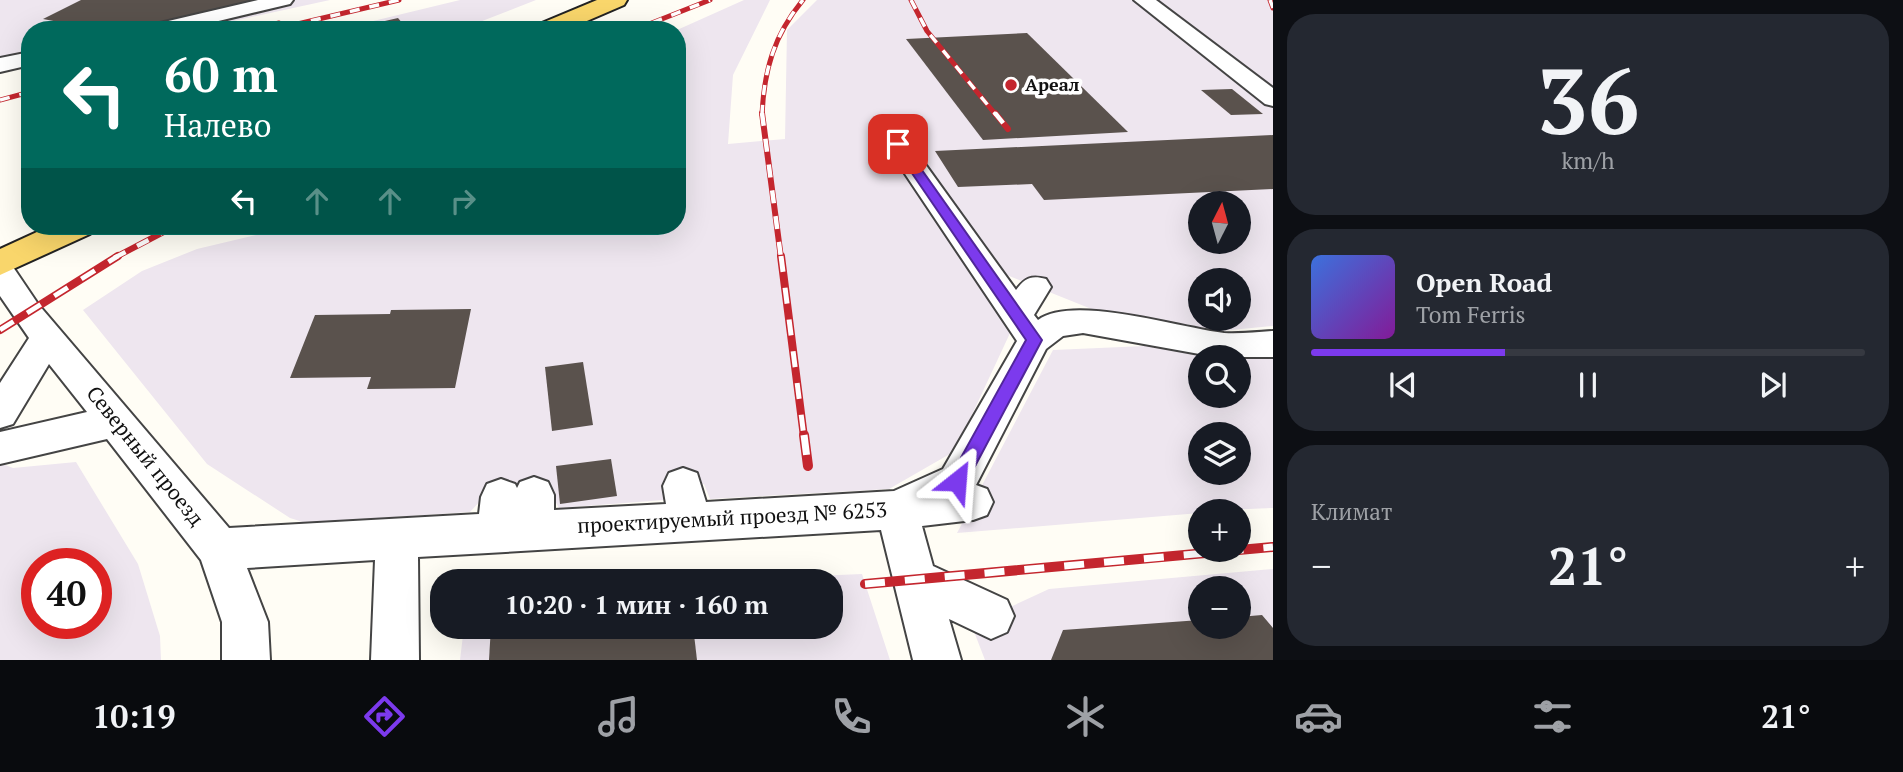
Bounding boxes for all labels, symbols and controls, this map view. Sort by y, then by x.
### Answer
text: 36 [1537,39,1639,160]
text: 60 m [164,41,278,106]
icon: left [49,49,140,140]
place label: Ареал [1025,72,1080,96]
marker: Ареал [1003,77,1019,93]
text: Налево [164,104,272,146]
pin [868,114,928,174]
icon: arrive [879,125,917,163]
text: km/h [1561,145,1615,176]
icon: left [225,182,263,220]
icon: ahead [298,182,336,220]
icon: ahead [371,182,409,220]
icon: right [444,182,482,220]
north arrow [1188,191,1251,254]
map controls [1188,191,1251,639]
text: Open Road [1416,265,1552,299]
button: sound [1188,268,1251,331]
text: Tom Ferris [1416,299,1526,330]
button: search [1188,345,1251,408]
icon: previous [1384,366,1422,404]
icon: pause [1569,366,1607,404]
icon: next [1754,366,1792,404]
street label: Северный проезд [81,380,211,531]
button: layers [1188,422,1251,485]
position arrow [920,444,994,518]
street label: проектируемый проезд № 6253 [576,495,888,539]
text: Климат [1311,496,1392,527]
button: + [1188,499,1251,562]
text: 21° [1548,531,1628,600]
text: − [1311,541,1331,591]
text: + [1845,541,1865,591]
speed limit sign: 40 [21,548,112,639]
button: − [1188,576,1251,639]
text: 10:20 · 1 мин · 160 m [505,587,768,621]
icon: directions [360,692,409,741]
icon: music [594,692,643,741]
icon: phone [827,692,876,741]
icon: climate [1061,692,1110,741]
icon: car [1294,692,1343,741]
icon: filters [1528,692,1577,741]
text: 10:19 [92,695,176,737]
text: 21° [1761,695,1811,737]

